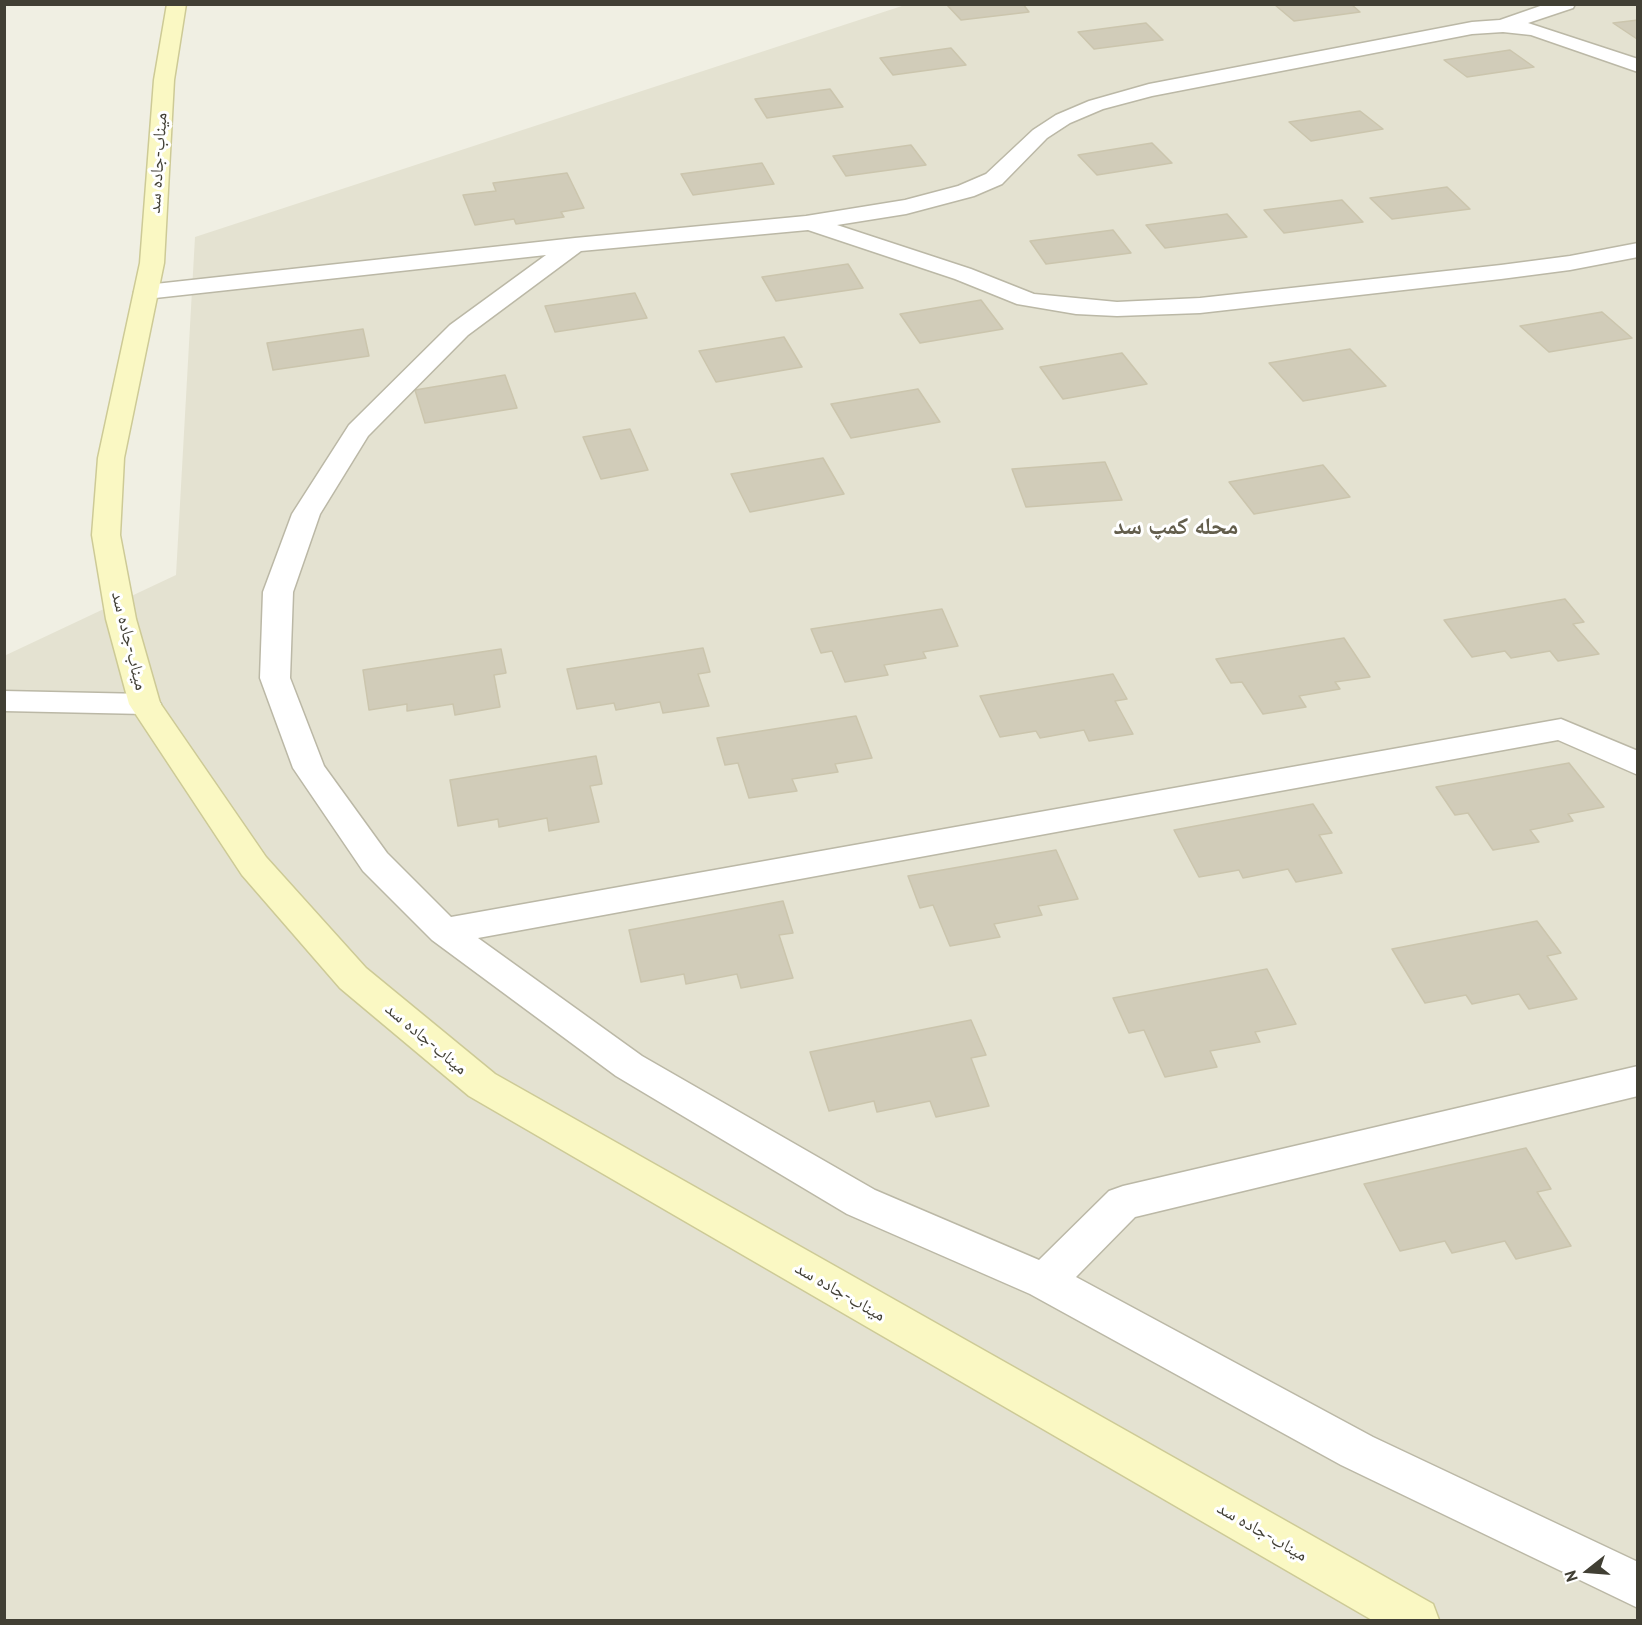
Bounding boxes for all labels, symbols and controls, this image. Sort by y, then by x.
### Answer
street label: میناب-جاده سد [144,112,172,214]
district label: محله کمپ سد [1114,513,1238,541]
street label: میناب-جاده سد [106,589,152,693]
street label: میناب-جاده سد [380,998,472,1080]
street label: میناب-جاده سد [791,1257,889,1327]
street label: میناب-جاده سد [1213,1497,1311,1567]
north arrow [1558,1541,1618,1601]
text: N [1560,1568,1582,1584]

